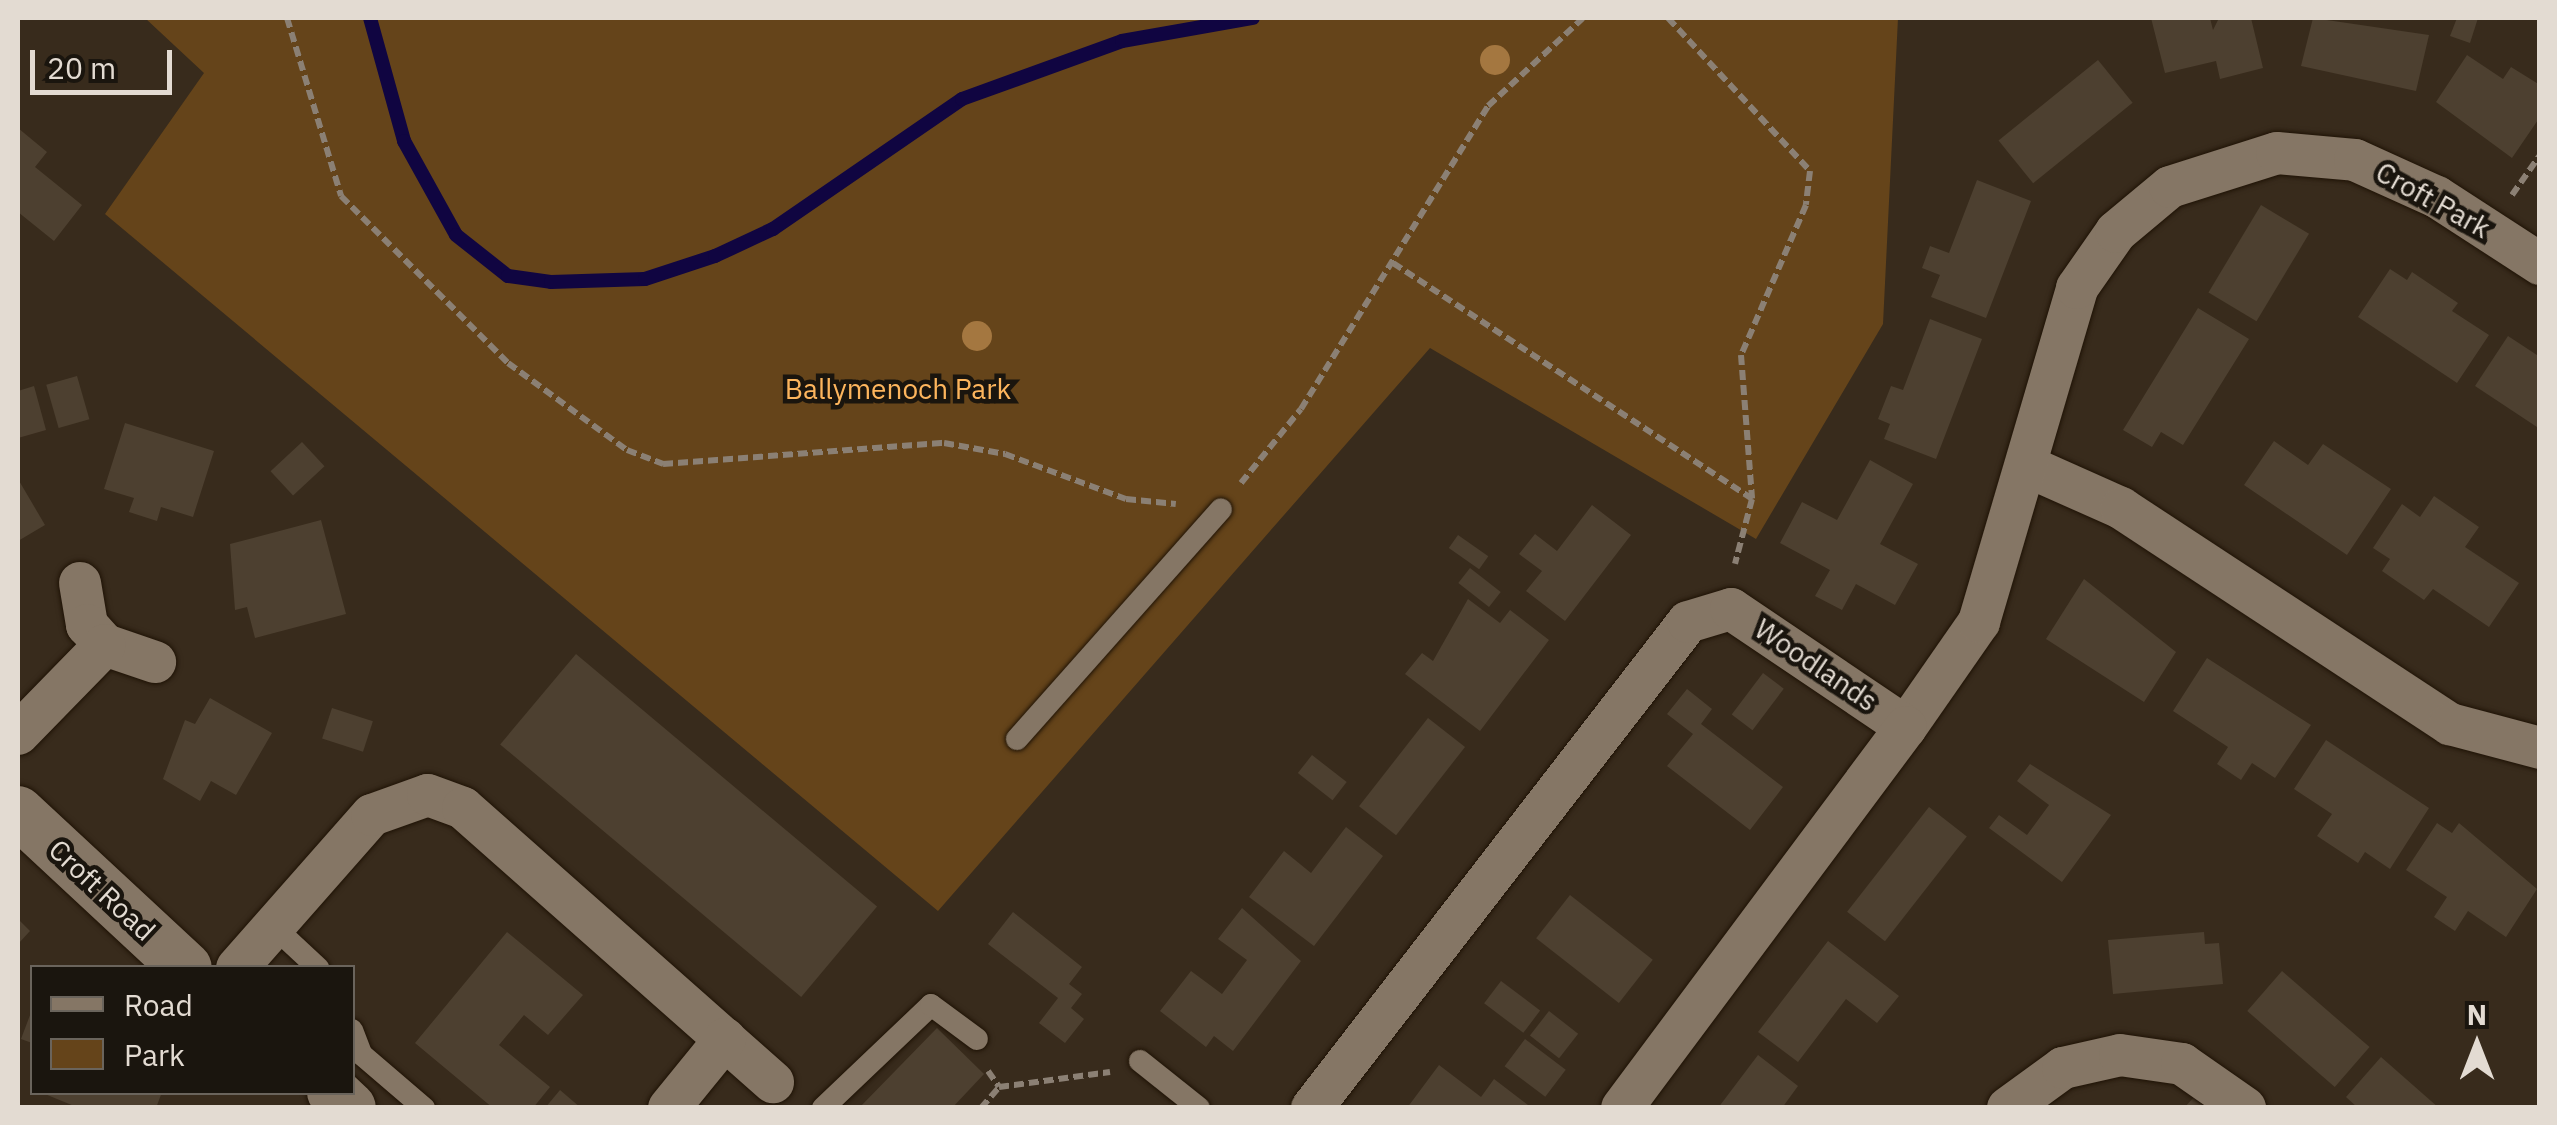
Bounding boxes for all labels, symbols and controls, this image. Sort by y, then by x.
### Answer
scale bar [35,30,178,92]
text: 20 m [47,48,116,87]
street label: Croft Park [2370,155,2496,245]
park label: Ballymenoch Park [785,372,1011,406]
street label: Woodlands [1748,612,1884,718]
street label: Croft Road [42,832,162,948]
legend [30,965,355,1095]
text: Road [124,985,193,1024]
north arrow [2427,995,2527,1095]
text: N [2467,996,2487,1033]
text: Park [124,1035,185,1074]

